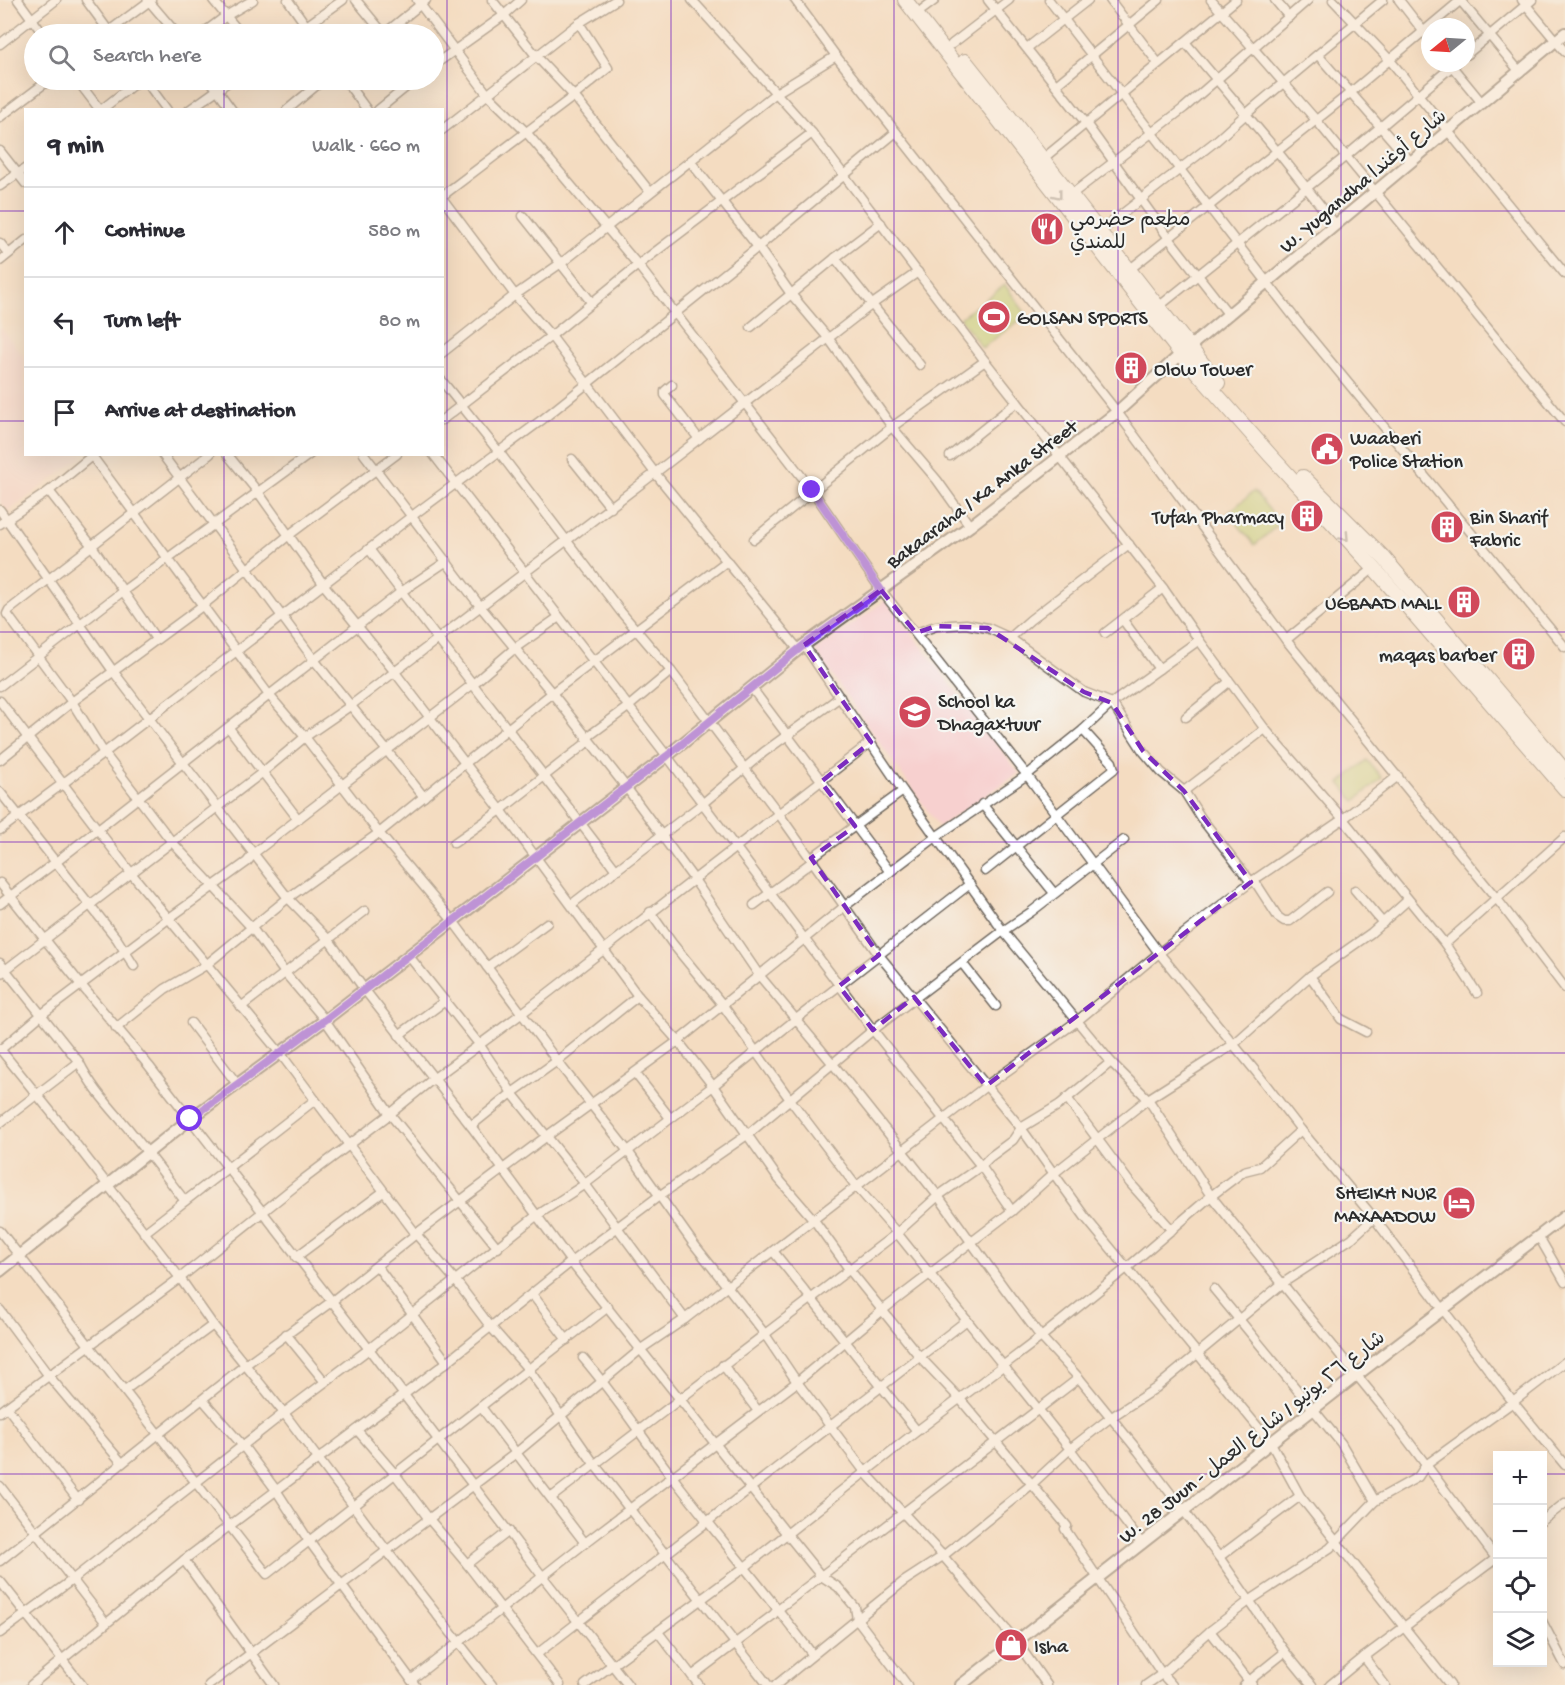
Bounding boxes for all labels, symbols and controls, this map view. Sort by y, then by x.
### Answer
north arrow [1421,18,1475,72]
search box [24,24,444,90]
icon: search [45,41,78,74]
text: Search here [93,44,201,70]
street label: W. Yugandha شارع أوغندا [1274,104,1452,259]
text: 9 min [48,132,104,163]
text: Walk · 660 m [312,136,420,159]
one-way arrow [1050,188,1061,199]
place label: مطعم حضرمي للمندي [1070,209,1191,256]
restaurant icon: مطعم حضرمي للمندي [1029,211,1065,247]
icon: ahead [48,216,81,249]
text: Continue [105,219,185,245]
text: 580 m [368,221,420,244]
sports icon: GOLSAN SPORTS [976,299,1012,335]
icon: left [48,306,81,339]
text: Turn left [105,309,179,335]
place label: GOLSAN SPORTS [1017,309,1148,332]
text: 80 m [379,311,420,334]
building icon: Olow Tower [1113,350,1149,386]
place label: Olow Tower [1154,360,1254,383]
icon: arrive [48,396,81,429]
text: Arrive at destination [105,399,295,425]
street label: Bakaaraha / Ka Anka Street [882,415,1085,576]
place label: Waaberi Police Station [1349,429,1463,475]
public building icon: Waaberi Police Station [1309,431,1345,467]
route end [798,476,824,502]
building icon: Tufah Pharmacy [1289,498,1325,534]
place label: Tufah Pharmacy [1151,508,1284,531]
place label: Bin Sharif Fabric [1469,508,1549,554]
building icon: Bin Sharif Fabric [1429,509,1465,545]
one-way arrow [1338,529,1349,540]
building icon: UGBAAD MALL [1446,584,1482,620]
place label: UGBAAD MALL [1325,594,1442,617]
building icon: maqas barber [1501,636,1537,672]
place label: maqas barber [1379,646,1498,669]
place label: School ka Dhagaxtuur [936,692,1042,738]
school or university icon: School ka Dhagaxtuur [897,694,933,730]
route start [176,1105,202,1131]
place label: SHEIKH NUR MAXAADOW [1334,1184,1438,1230]
hotel icon: SHEIKH NUR MAXAADOW [1441,1185,1477,1221]
street label: W. 28 Juun - شارع ٢٦ يونيو / شارع العمل [1115,1327,1391,1550]
map controls [1493,1451,1547,1667]
button: + [1493,1451,1547,1505]
button: − [1493,1505,1547,1559]
button: locate [1493,1559,1547,1613]
button: layers [1493,1613,1547,1667]
shop icon: Isha [993,1627,1029,1663]
place label: Isha [1034,1637,1069,1660]

